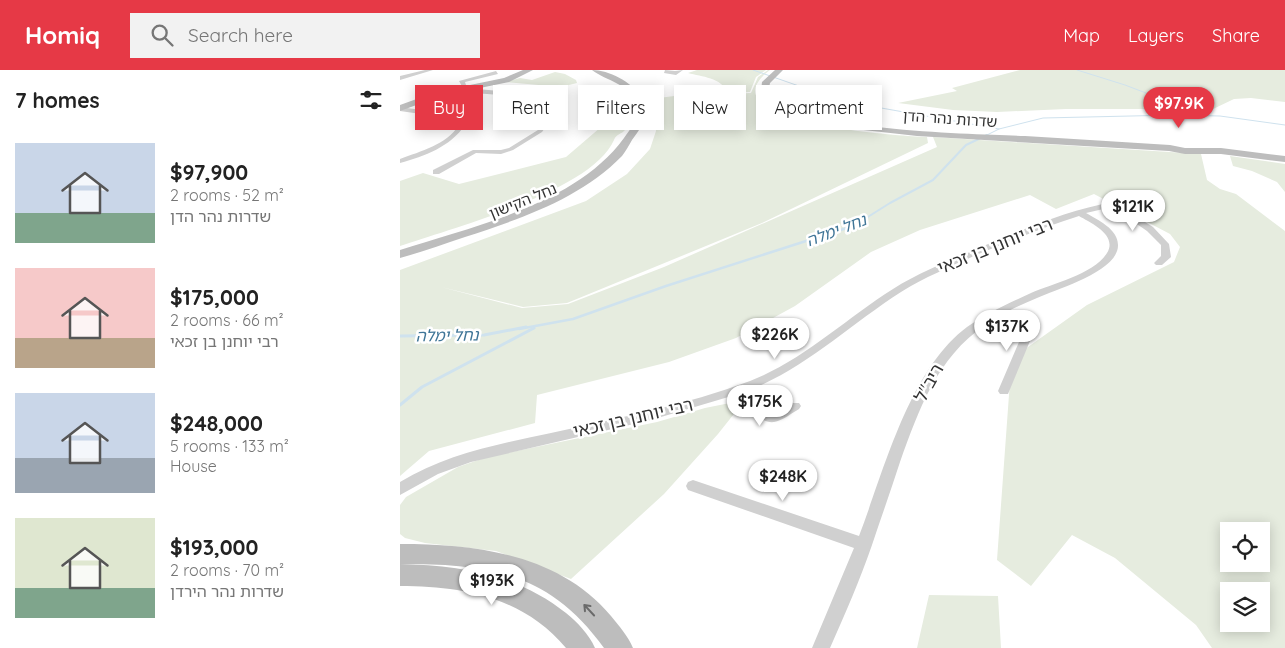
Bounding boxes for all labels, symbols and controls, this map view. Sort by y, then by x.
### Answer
search box [130,13,480,58]
text: Homiq [25,20,100,50]
icon: search [148,21,176,49]
text: Search here [188,23,293,47]
text: Map [1063,24,1100,47]
text: Layers [1128,24,1184,47]
text: Share [1212,24,1260,47]
chip: Buy [415,85,483,130]
chip: Rent [493,85,568,130]
chip: Filters [578,85,664,130]
chip: New [674,85,746,130]
chip: Apartment [756,85,882,130]
icon: filters [357,86,385,114]
text: 7 homes [15,87,100,113]
pin: $97.9K [1138,87,1220,129]
text: $97.9K [1154,93,1204,113]
street label: שדרות נהר הדן [902,106,998,131]
text: $97,900 [170,159,248,185]
icon: home [55,163,115,223]
street label: נחל הקישון [486,178,559,223]
text: 2 rooms · 52 m² [170,185,284,205]
pin: $121K [1098,190,1168,232]
text: $121K [1112,196,1154,216]
text: שדרות נהר הדן [170,206,271,226]
water label: נחל ימלה [803,209,870,251]
street label: רבי יוחנן בן זכאי [934,212,1056,279]
text: $175,000 [170,284,259,310]
icon: home [55,288,115,348]
text: 2 rooms · 66 m² [170,310,284,330]
pin: $137K [972,310,1042,352]
text: $137K [985,316,1029,336]
pin: $226K [740,318,810,360]
water label: נחל ימלה [415,324,480,346]
text: $226K [751,324,799,344]
text: רבי יוחנן בן זכאי [170,331,279,351]
street label: ריב"ל [909,360,948,406]
pin: $175K [725,384,795,427]
text: $175K [738,391,782,411]
street label: רבי יוחנן בן זכאי [571,393,695,442]
text: $248,000 [170,410,263,436]
icon: home [55,413,115,473]
text: 5 rooms · 133 m² [170,436,289,456]
text: House [170,456,217,476]
pin: $248K [748,460,818,502]
text: $248K [759,466,807,486]
map controls [1220,522,1270,632]
button: locate [1220,522,1270,572]
text: $193,000 [170,534,258,560]
icon: home [55,538,115,598]
text: 2 rooms · 70 m² [170,560,284,580]
pin: $193K [457,564,527,606]
text: $193K [470,570,514,590]
text: שדרות נהר הירדן [170,581,284,601]
button: layers [1220,582,1270,632]
one-way arrow [583,604,595,617]

